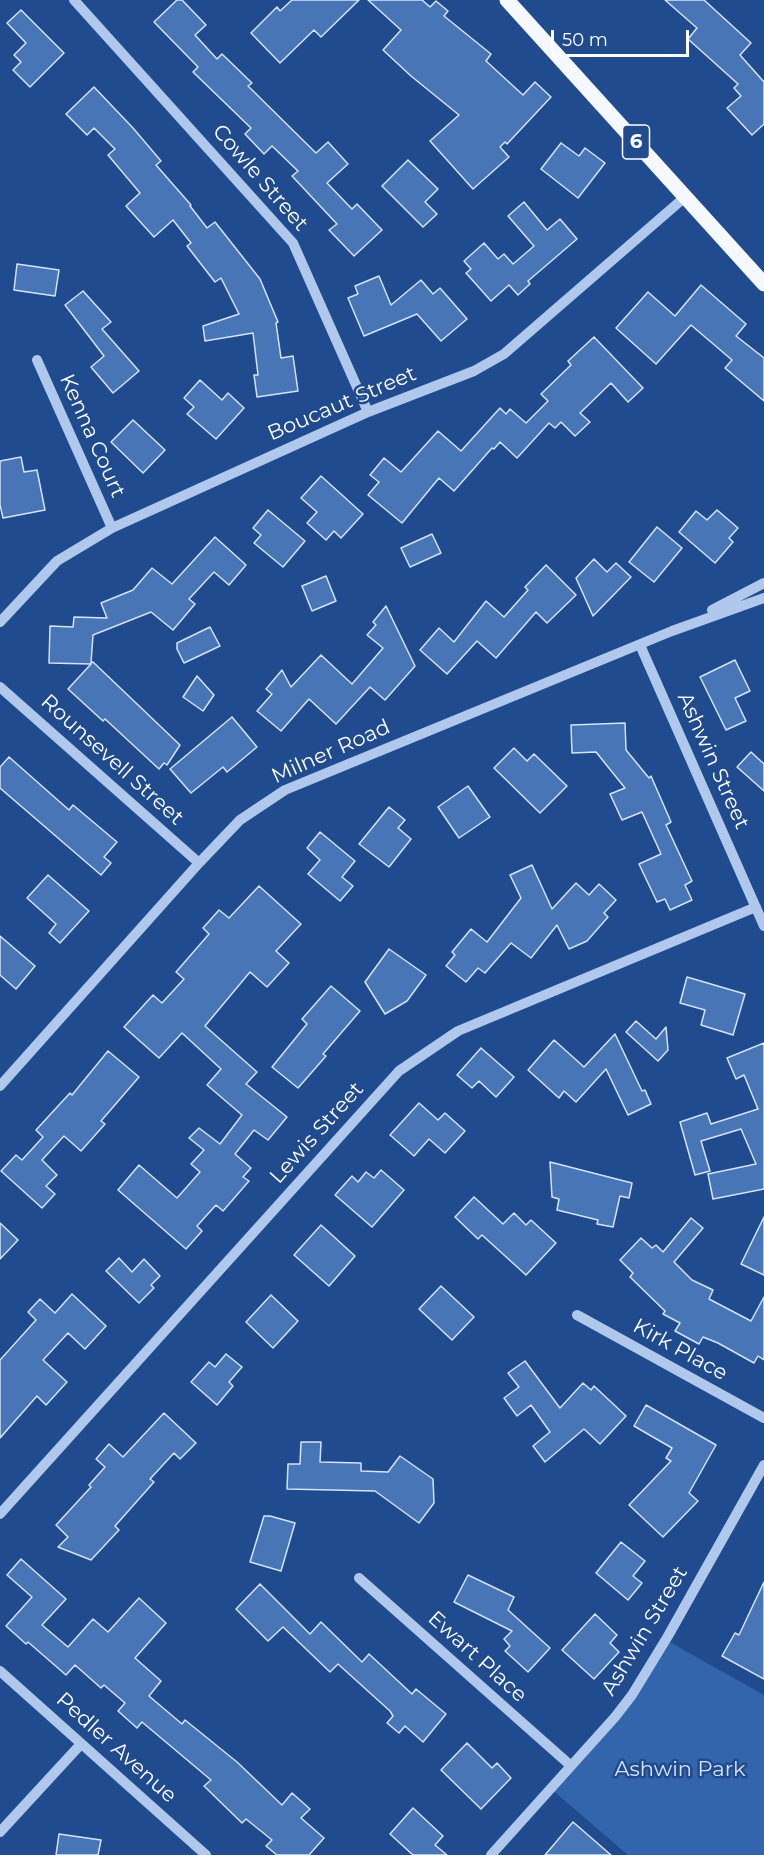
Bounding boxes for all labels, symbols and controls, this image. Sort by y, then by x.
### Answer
scale bar [554,18,692,56]
text: 50 m [562,29,608,51]
street label: Cowle Street [207,120,313,236]
road number: 6 [622,125,650,159]
street label: Boucaut Street [264,361,420,447]
street label: Kenna Court [54,370,130,502]
street label: Rounsevell Street [35,689,189,831]
street label: Ashwin Street [672,689,754,833]
street label: Milner Road [268,715,394,789]
street label: Lewis Street [265,1077,369,1189]
street label: Kirk Place [628,1314,732,1386]
street label: Ashwin Street [596,1562,694,1700]
street label: Ewart Place [422,1606,532,1708]
street label: Pedler Avenue [51,1687,181,1809]
park label: Ashwin Park [615,1757,745,1783]

